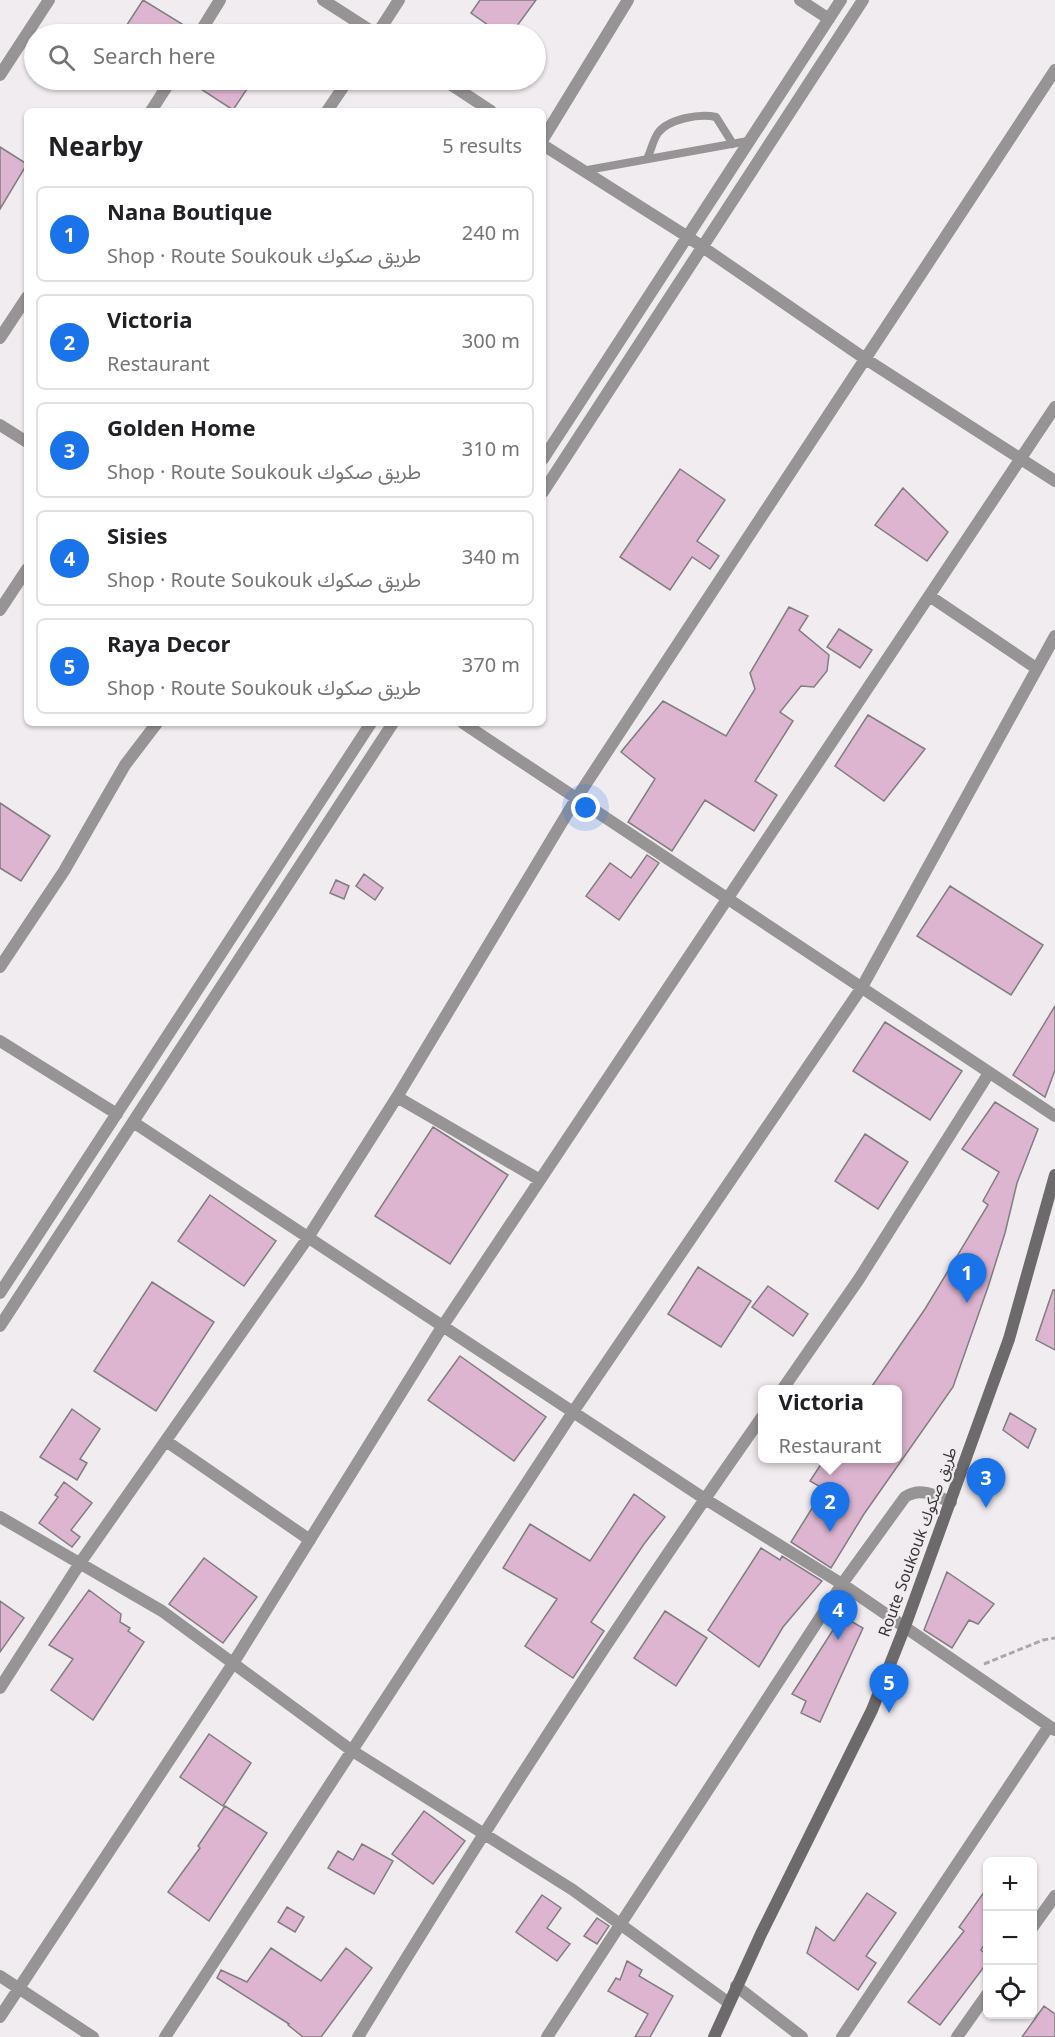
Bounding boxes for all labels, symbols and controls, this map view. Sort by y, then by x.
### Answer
search box [24,24,546,90]
text: Search here [93,34,215,80]
icon: search [45,41,78,74]
text: Nearby [48,120,143,175]
text: 5 results [442,126,522,168]
text: Nana Boutique [107,190,272,236]
text: 240 m [462,213,520,255]
text: 1 [64,215,75,257]
text: Shop · Route Soukouk طريق صكوك [107,236,421,278]
text: Victoria [107,298,192,344]
text: 300 m [462,321,520,363]
text: 2 [64,323,75,365]
text: Restaurant [107,344,210,386]
text: Golden Home [107,406,255,452]
text: 310 m [462,429,520,471]
text: 3 [64,431,75,473]
text: Shop · Route Soukouk طريق صكوك [107,452,421,494]
text: Sisies [107,514,167,560]
text: 340 m [462,537,520,579]
text: 4 [64,539,75,581]
text: Shop · Route Soukouk طريق صكوك [107,560,421,602]
text: Raya Decor [107,622,231,668]
text: 370 m [462,645,520,687]
text: 5 [64,647,75,689]
text: Shop · Route Soukouk طريق صكوك [107,668,421,710]
your location [571,793,600,822]
pin: 1 [948,1254,986,1303]
text: Victoria [779,1380,864,1426]
popup [758,1385,902,1463]
text: Restaurant [779,1426,881,1468]
street label: Route Soukouk طريق صكوك [868,1442,968,1642]
pin: 3 [966,1458,1006,1508]
pin: 2 [810,1482,850,1532]
pin: 4 [818,1590,858,1640]
pin: 5 [870,1664,908,1713]
map controls [983,1857,1037,2019]
button: + [983,1857,1037,1911]
button: − [983,1911,1037,1965]
button: locate [983,1965,1037,2019]

